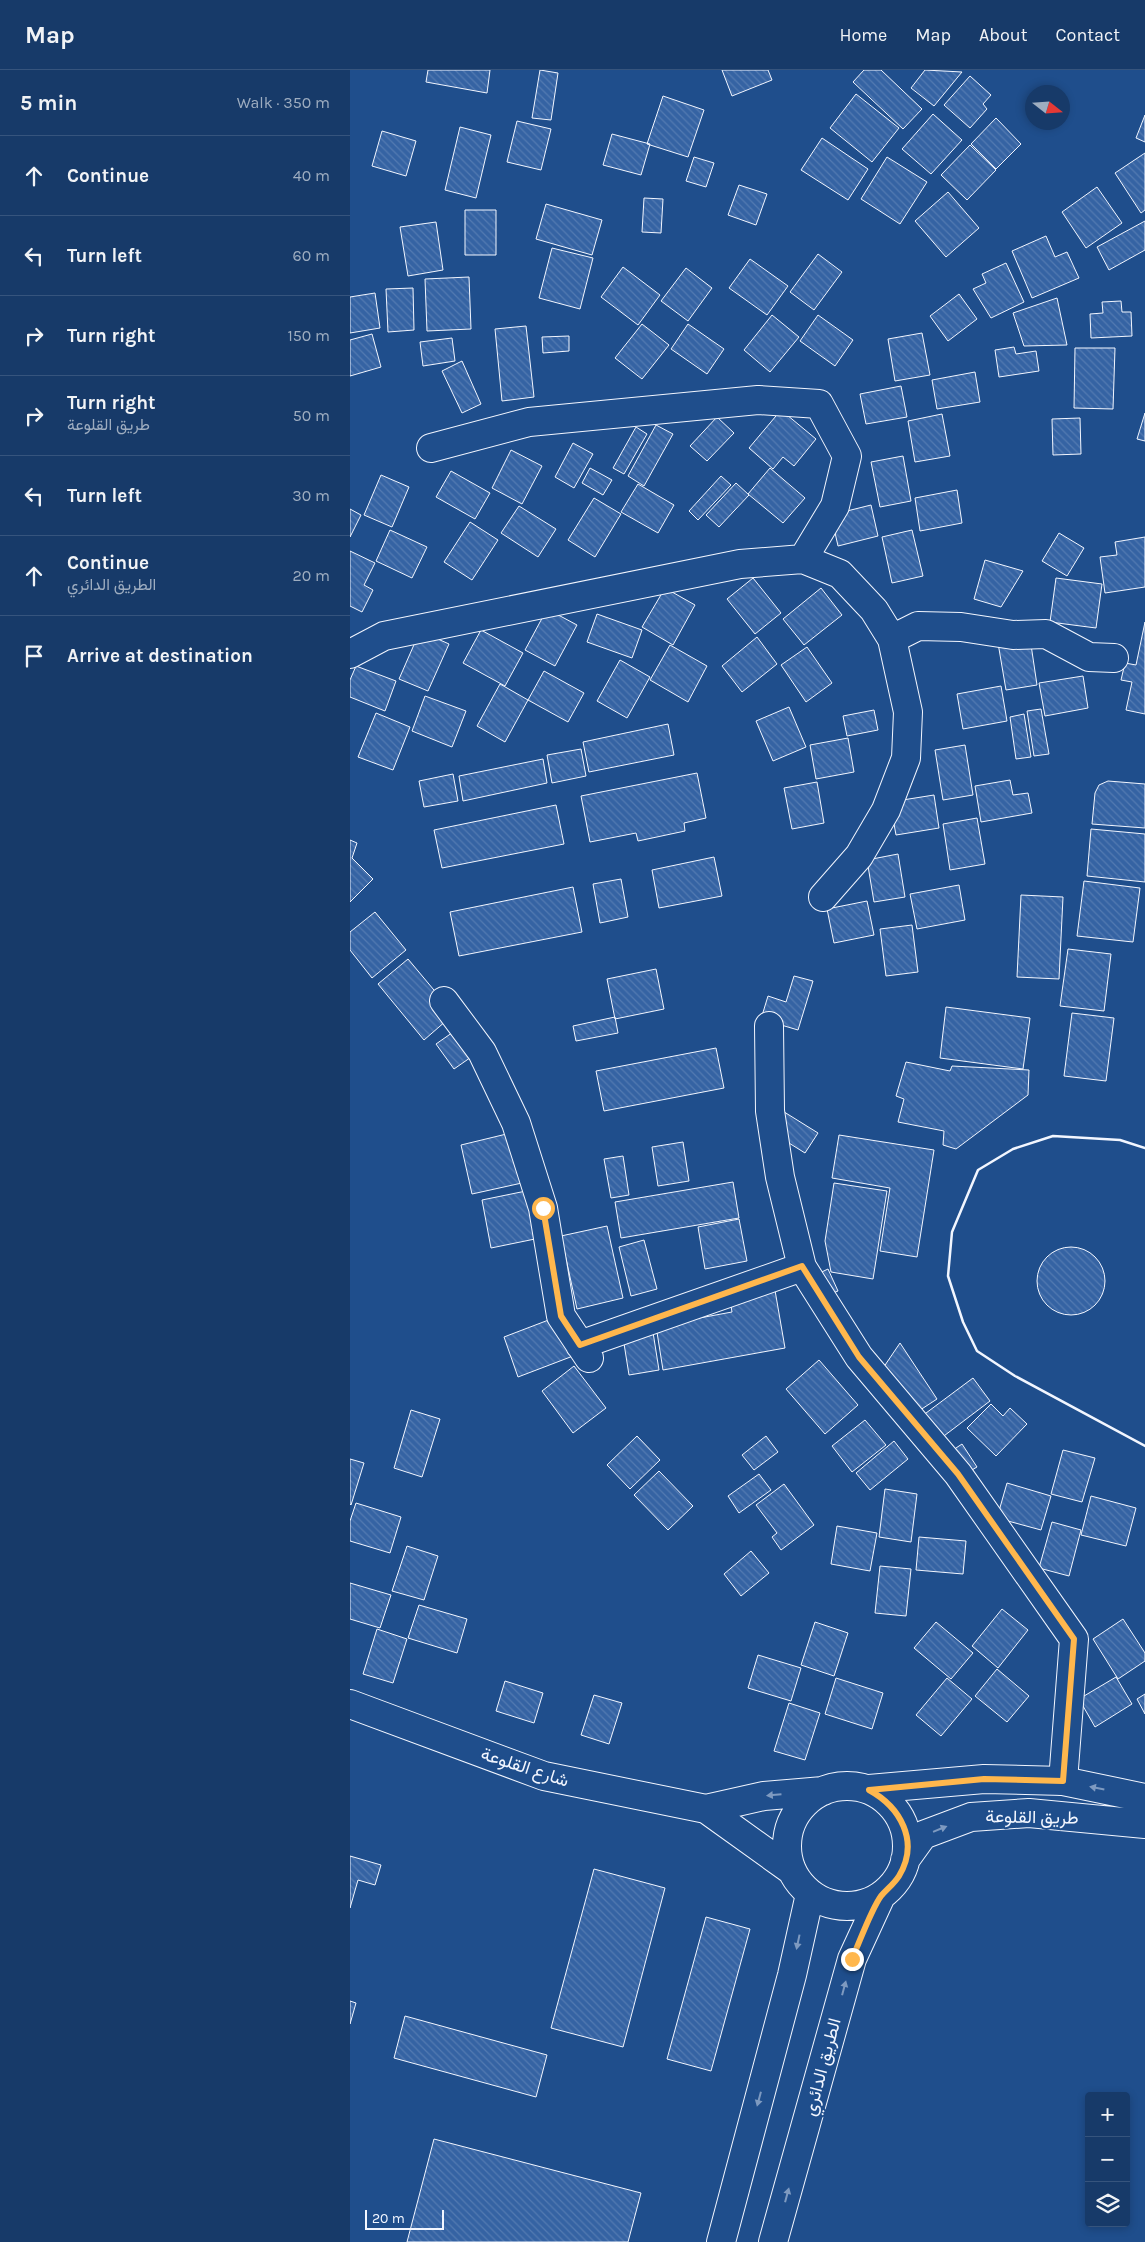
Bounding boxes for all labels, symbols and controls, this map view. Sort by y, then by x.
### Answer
text: Map [25,21,75,49]
text: Home [839,24,887,46]
text: Map [915,24,951,46]
text: About [979,24,1028,46]
text: Contact [1056,24,1120,46]
north arrow [1025,85,1070,130]
text: 5 min [20,91,77,115]
text: Walk · 350 m [237,93,330,112]
icon: ahead [20,162,48,190]
text: Continue [67,165,149,187]
text: 40 m [293,166,330,185]
icon: left [20,242,48,270]
text: Turn left [67,245,142,267]
text: 60 m [293,246,330,265]
icon: right [20,322,48,350]
text: Turn right [67,325,156,347]
text: 150 m [287,326,330,345]
text: Turn right [67,392,156,414]
icon: right [20,402,48,430]
text: 50 m [293,406,330,425]
text: طريق القلوعة [67,415,150,434]
icon: left [20,482,48,510]
text: Turn left [67,485,142,507]
text: 30 m [292,486,330,505]
text: Continue [67,552,149,574]
icon: ahead [20,562,48,590]
text: 20 m [292,566,330,585]
text: الطريق الدائري [67,575,156,594]
icon: arrive [20,642,48,670]
text: Arrive at destination [67,645,253,667]
route start [532,1197,555,1220]
street label: شارع القلوعة [478,1742,572,1793]
one-way arrow [1089,1783,1105,1791]
one-way arrow [766,1791,782,1799]
street label: طريق القلوعة [985,1805,1079,1829]
one-way arrow [933,1825,948,1833]
one-way arrow [794,1934,802,1950]
route end [841,1948,864,1971]
one-way arrow [840,1980,848,1995]
street label: الطريق الدائري [798,2016,849,2119]
one-way arrow [755,2092,763,2107]
map controls [1085,2092,1130,2227]
button: + [1085,2092,1130,2137]
button: − [1085,2137,1130,2182]
button: layers [1085,2182,1130,2227]
one-way arrow [783,2187,791,2202]
scale bar [365,2207,444,2230]
text: 20 m [372,2210,405,2227]

